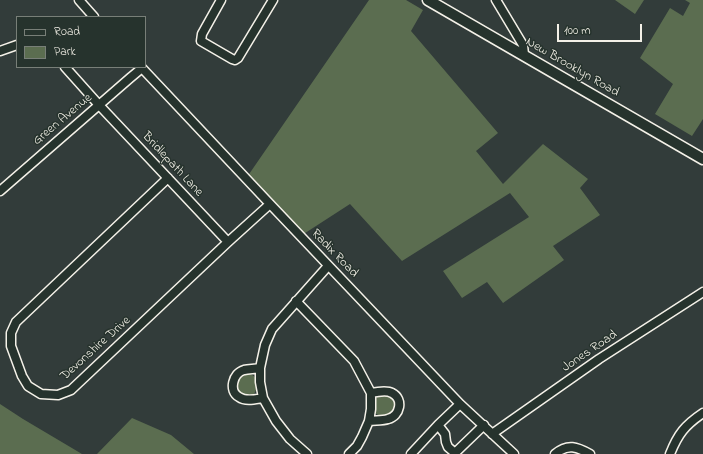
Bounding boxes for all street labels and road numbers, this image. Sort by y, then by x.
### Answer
street label: New Brooklyn Road [522,35,622,101]
street label: Green Avenue [30,91,96,149]
street label: Bridlepath Lane [138,130,206,200]
street label: Radix Road [307,227,361,281]
street label: Devonshire Drive [58,313,134,385]
street label: Jones Road [559,328,621,376]

